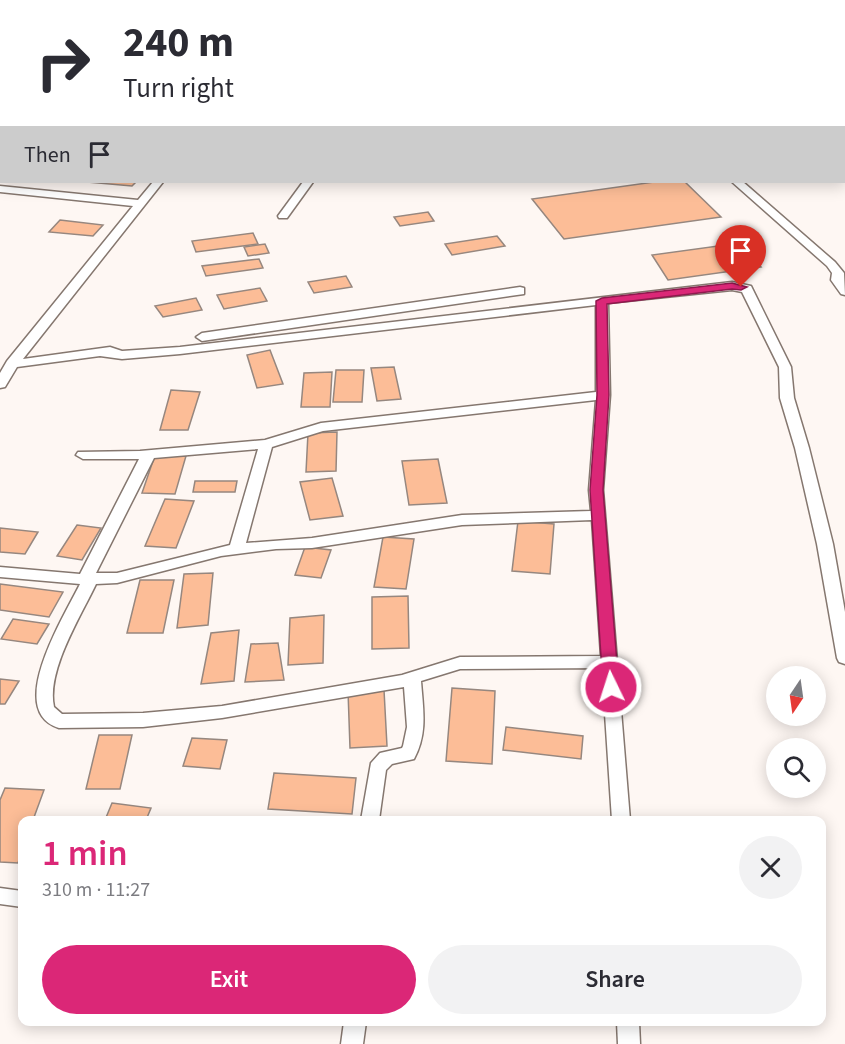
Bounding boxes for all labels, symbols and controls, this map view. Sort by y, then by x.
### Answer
text: 240 m [123,13,234,73]
icon: right [24,24,102,102]
text: Turn right [123,69,234,108]
icon: arrive [83,138,116,171]
text: Then [24,139,71,171]
pin [715,225,766,287]
icon: arrive [724,234,757,267]
position arrow [579,655,643,719]
north arrow [766,666,826,726]
map controls [766,666,826,798]
button: search [766,738,826,798]
text: 1 min [42,828,128,879]
button: close [739,836,802,899]
text: 310 m · 11:27 [42,876,150,904]
button: Exit [42,945,416,1014]
button: Share [428,945,802,1014]

